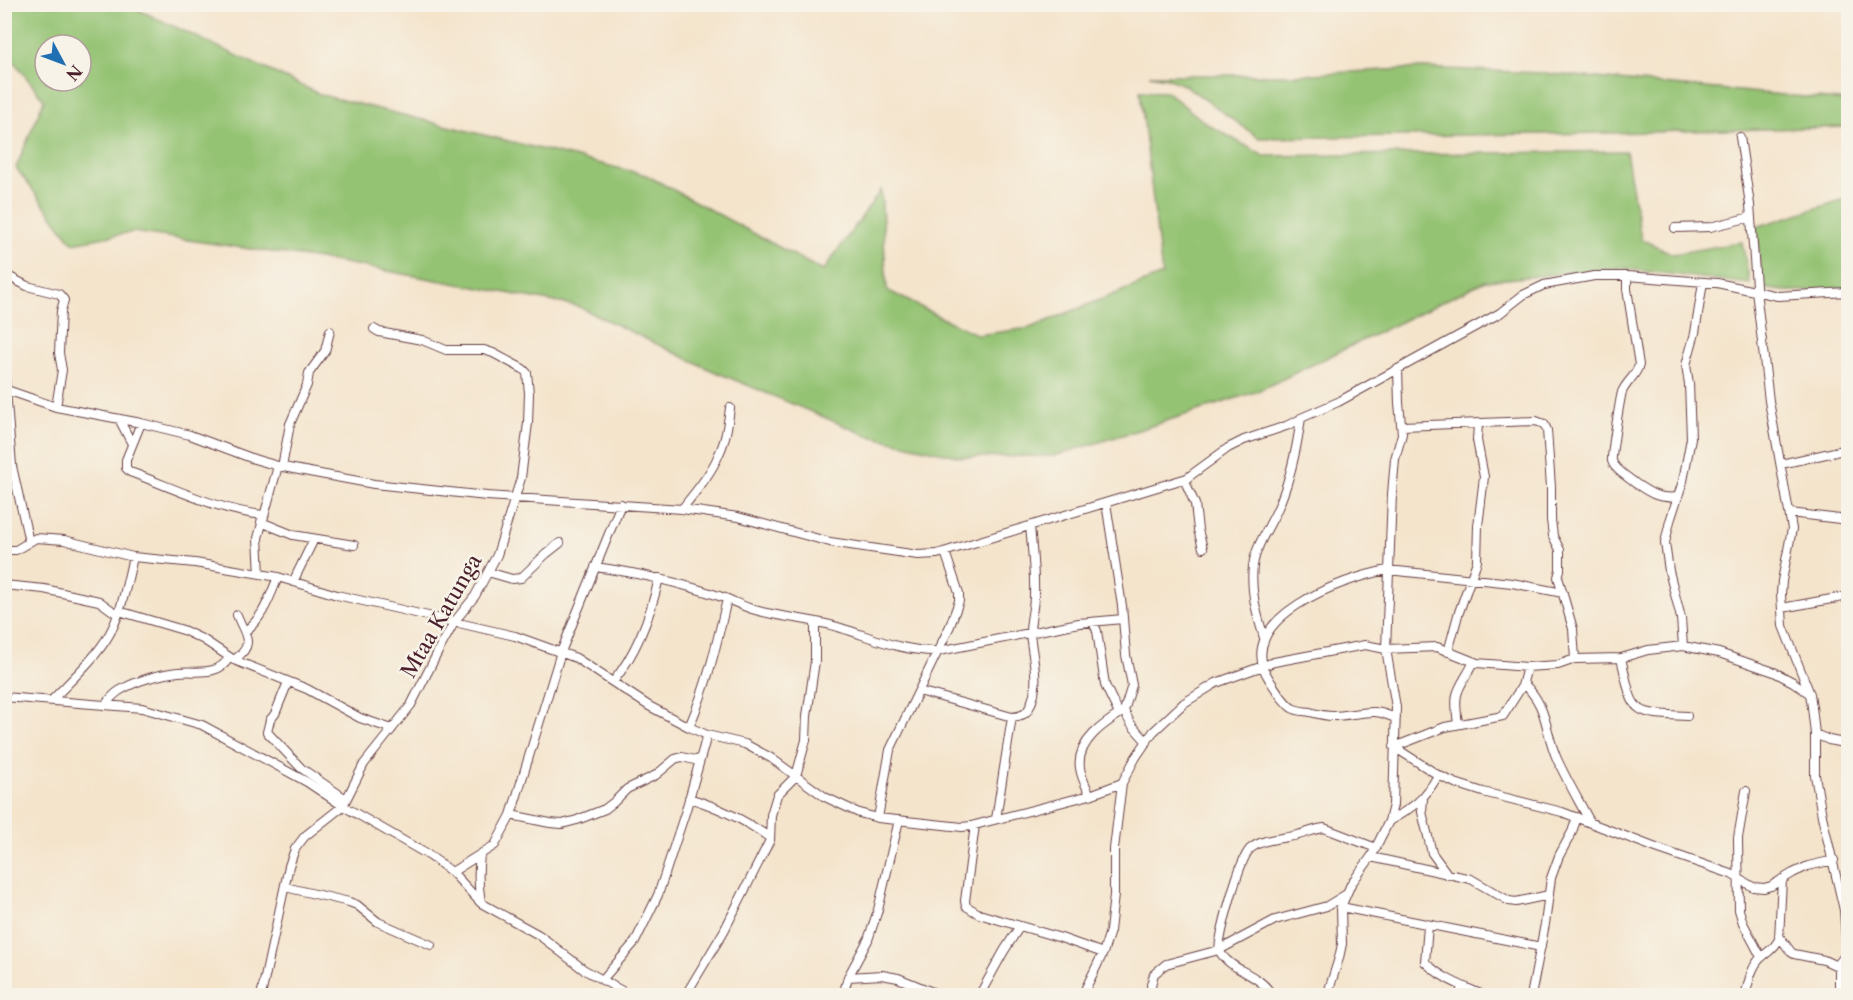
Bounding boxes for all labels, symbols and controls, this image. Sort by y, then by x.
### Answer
north arrow [33,33,93,93]
text: N [62,61,86,85]
street label: Mtaa Katunga [395,549,487,682]

